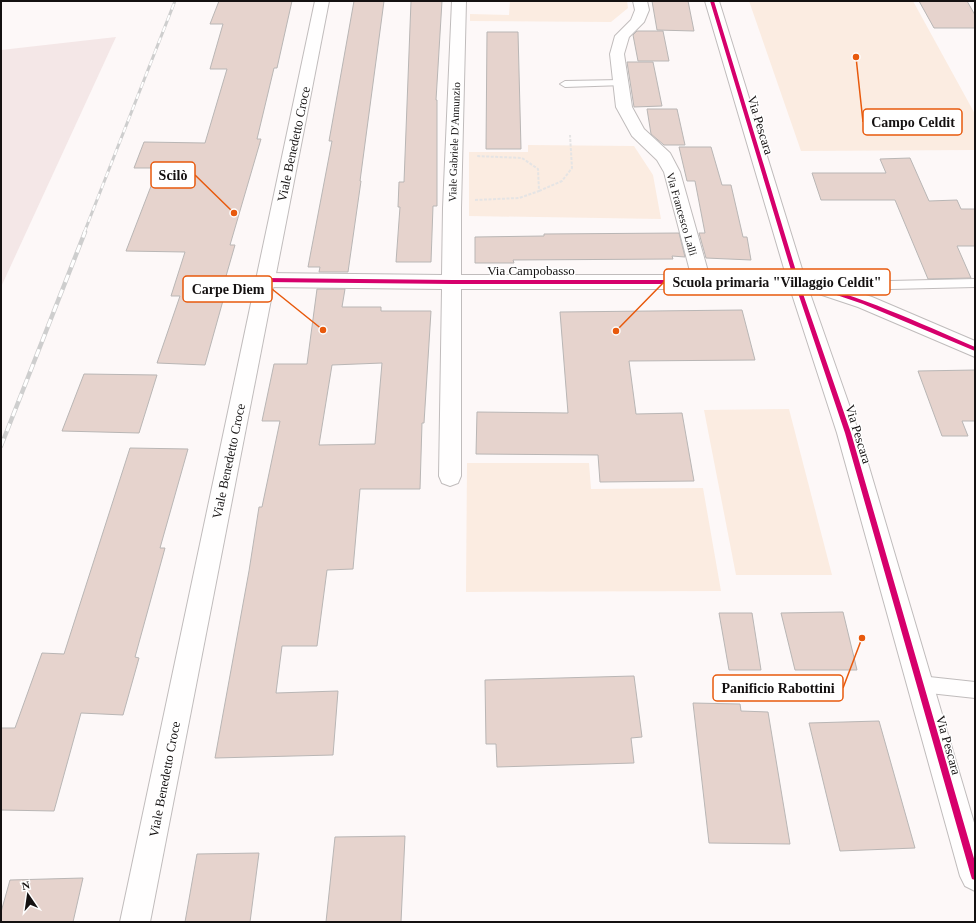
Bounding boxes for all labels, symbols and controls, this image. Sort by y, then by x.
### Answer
street label: Viale Gabriele D'Annunzio [446,81,462,202]
street label: Viale Benedetto Croce [274,85,313,203]
street label: Via Pescara [744,94,777,157]
callout: Campo Celdit [863,109,962,135]
text: Campo Celdit [871,115,955,130]
callout: Scilò [151,162,195,188]
text: Scilò [159,168,187,183]
street label: Via Francesco Lalli [664,171,700,257]
street label: Via Campobasso [487,263,575,278]
callout: Scuola primaria "Villaggio Celdit" [664,269,890,295]
text: Scuola primaria "Villaggio Celdit" [672,275,882,290]
callout: Carpe Diem [183,276,272,302]
text: Carpe Diem [192,282,265,297]
street label: Viale Benedetto Croce [209,402,248,520]
street label: Via Pescara [842,403,875,466]
callout: Panificio Rabottini [713,675,843,701]
text: Panificio Rabottini [721,681,835,696]
street label: Via Pescara [933,714,964,777]
street label: Viale Benedetto Croce [146,720,183,838]
north arrow [8,875,48,915]
text: N [21,879,31,892]

